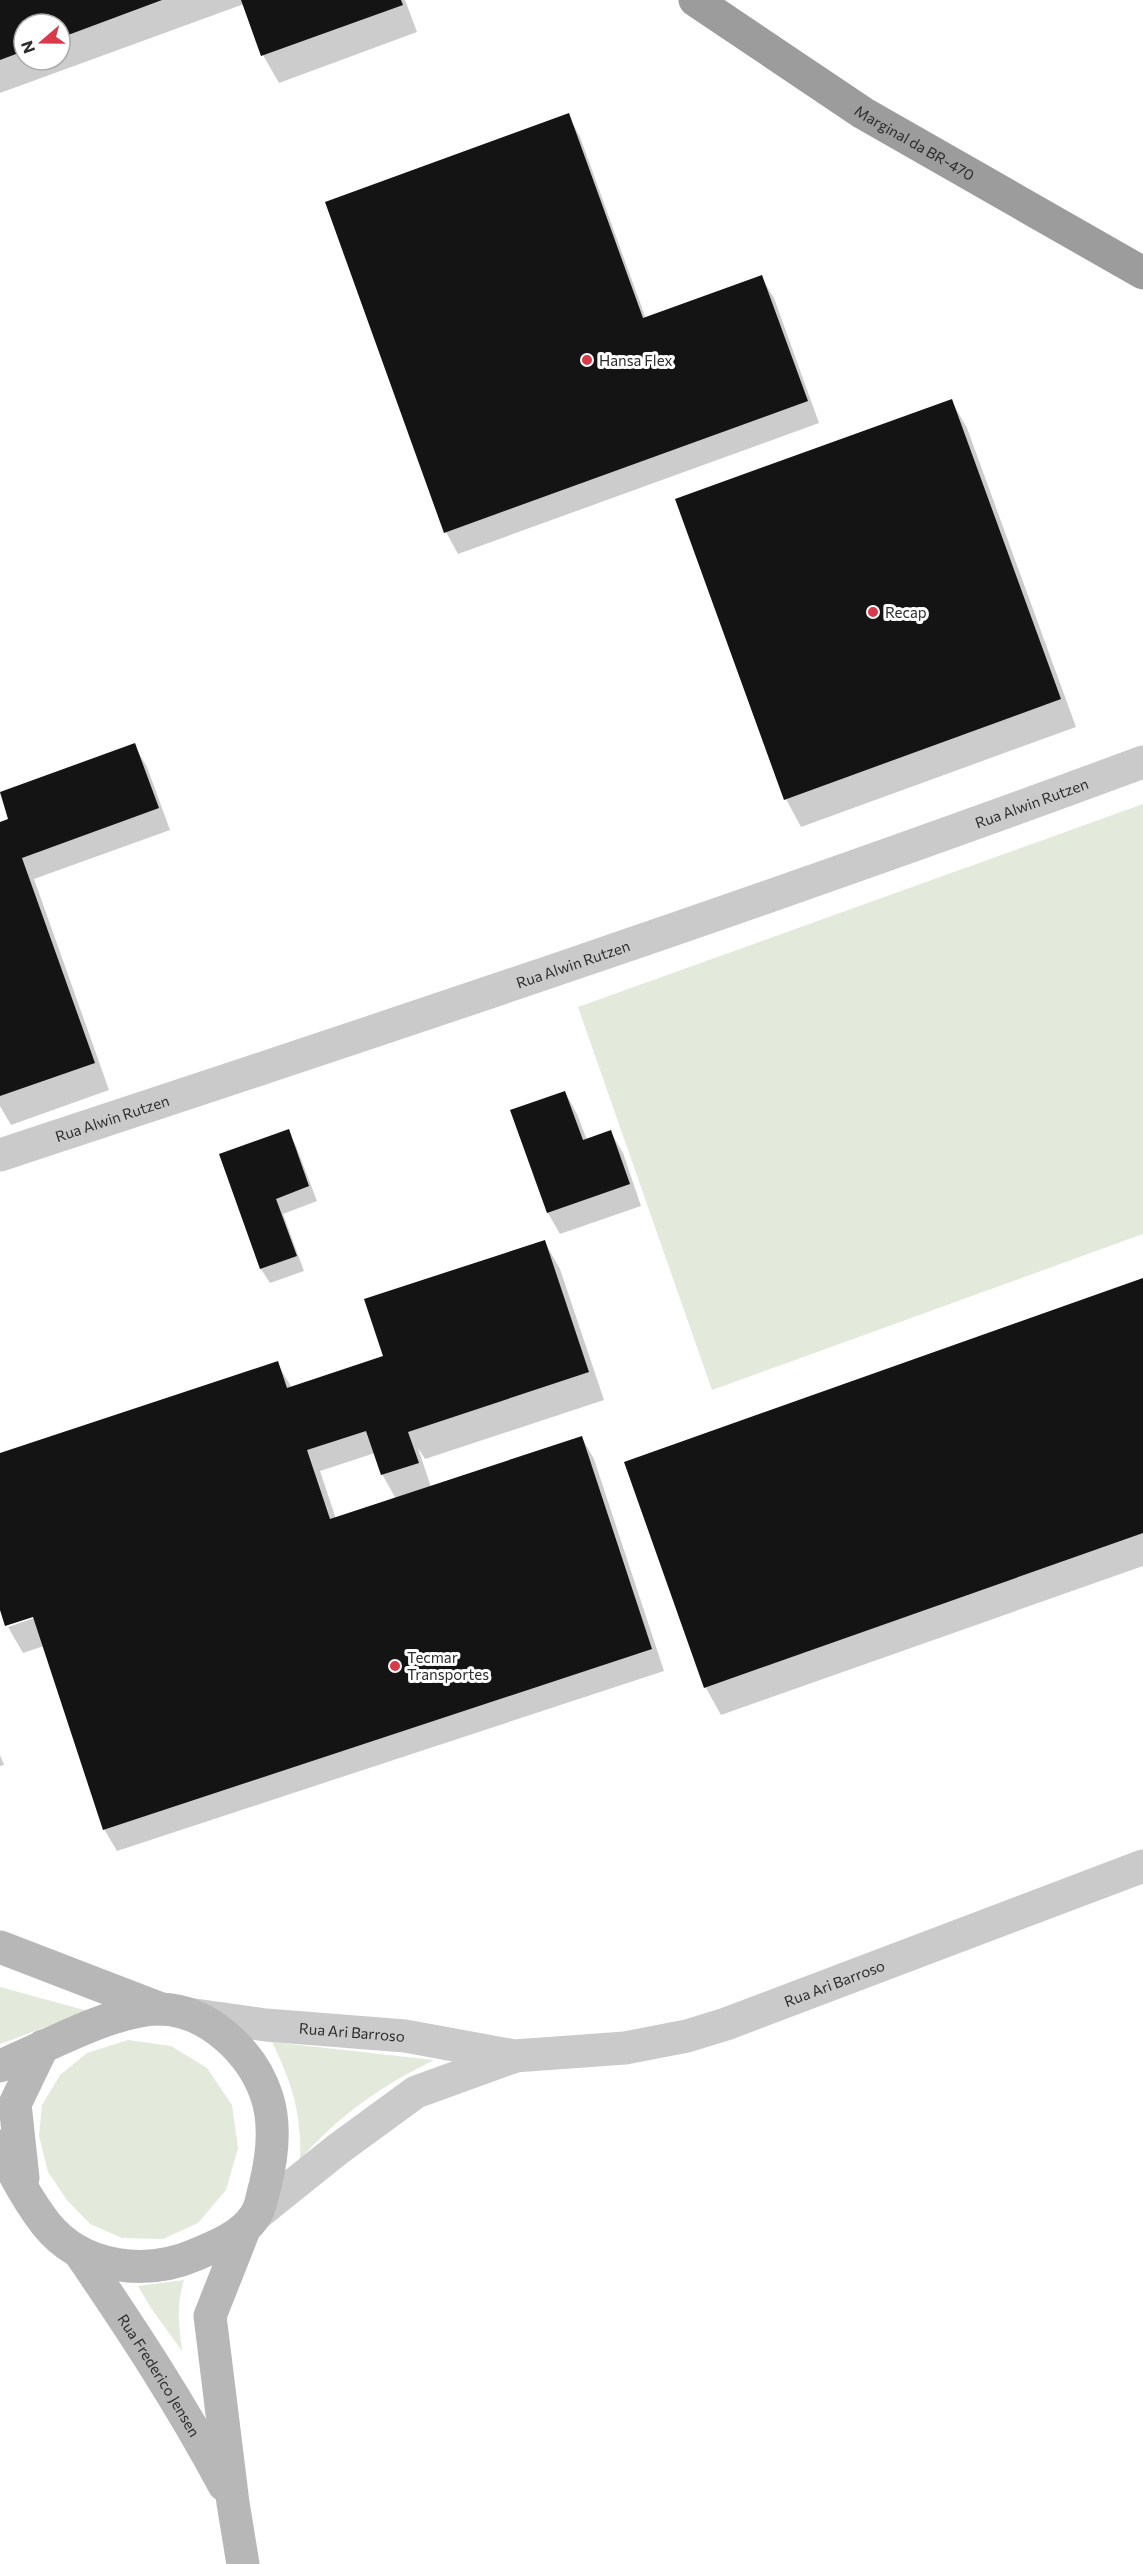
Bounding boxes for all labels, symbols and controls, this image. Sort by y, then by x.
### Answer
north arrow [12,12,72,72]
text: N [16,38,38,56]
street label: Marginal da BR-470 [851,101,978,184]
place label: Hansa Flex [599,351,673,369]
marker: Hansa Flex [580,353,594,367]
place label: Recap [885,603,927,621]
marker: Recap [866,605,880,619]
street label: Rua Alwin Rutzen [972,774,1091,832]
street label: Rua Alwin Rutzen [514,936,632,992]
street label: Rua Alwin Rutzen [53,1091,171,1145]
place label: Tecmar Transportes [407,1648,489,1683]
marker: Tecmar Transportes [388,1659,402,1673]
street label: Rua Ari Barroso [781,1956,887,2010]
street label: Rua Ari Barroso [298,2019,406,2045]
street label: Rua Frederico Jensen [114,2310,204,2440]

